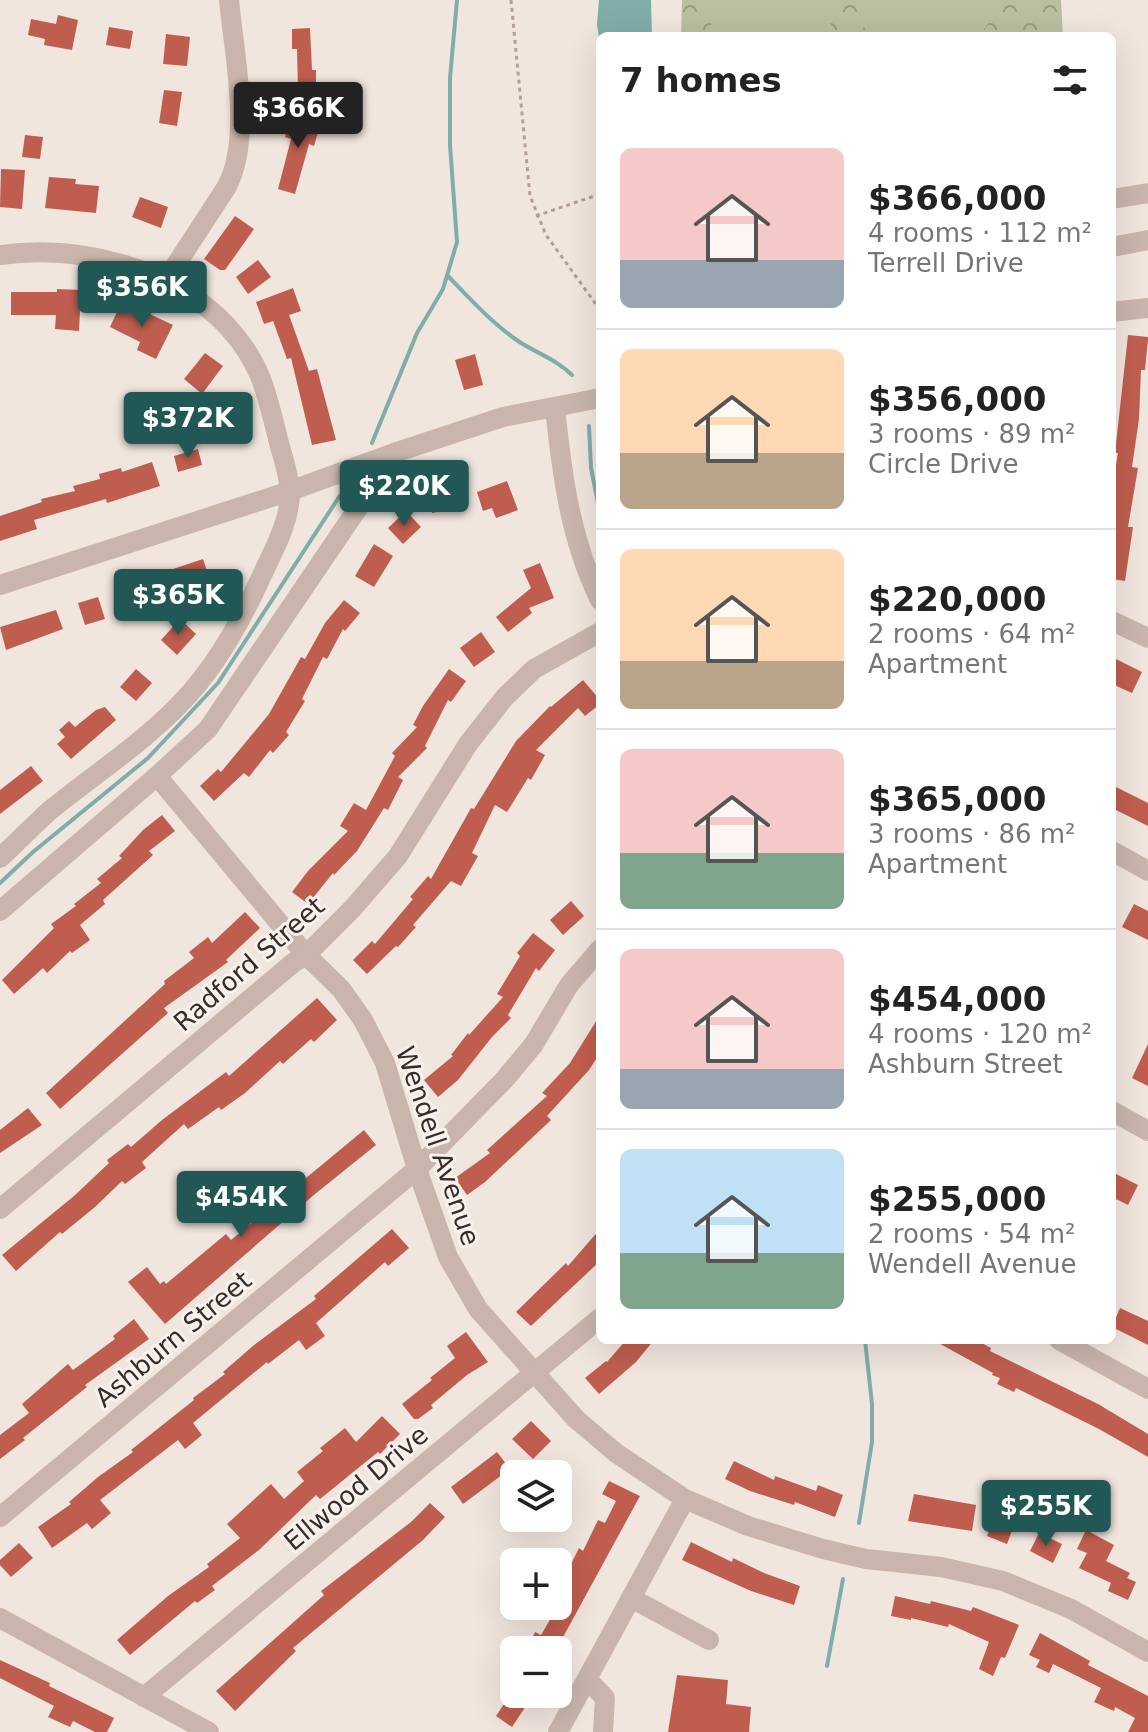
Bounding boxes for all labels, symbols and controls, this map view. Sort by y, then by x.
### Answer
icon: filters [1048,58,1092,102]
text: 7 homes [620,60,782,100]
pin: $366K [242,82,354,150]
text: $366K [252,93,344,123]
text: $366,000 [868,178,1047,218]
icon: home [684,180,780,276]
text: 4 rooms · 112 m² [868,218,1092,248]
text: Terrell Drive [868,248,1024,278]
pin: $356K [86,261,198,329]
text: $356K [96,272,188,302]
text: $356,000 [868,379,1047,419]
icon: home [684,381,780,477]
pin: $372K [132,392,244,460]
text: $372K [142,403,234,433]
text: 3 rooms · 89 m² [868,419,1076,449]
text: Circle Drive [868,449,1019,479]
pin: $220K [348,460,460,528]
text: $220K [358,471,450,501]
pin: $365K [122,569,234,637]
text: $220,000 [868,579,1047,619]
text: $365K [132,580,224,610]
icon: home [684,581,780,677]
text: 2 rooms · 64 m² [868,619,1076,649]
text: Apartment [868,649,1007,679]
text: $365,000 [868,779,1047,819]
icon: home [684,781,780,877]
text: 3 rooms · 86 m² [868,819,1076,849]
text: Apartment [868,849,1007,879]
street label: Radford Street [168,891,330,1037]
text: $454,000 [868,979,1047,1019]
icon: home [684,981,780,1077]
text: 4 rooms · 120 m² [868,1019,1092,1049]
street label: Wendell Avenue [390,1043,486,1249]
text: Ashburn Street [868,1049,1063,1079]
pin: $454K [185,1171,297,1239]
text: $255,000 [868,1179,1047,1219]
icon: home [684,1181,780,1277]
text: $454K [195,1182,287,1212]
text: 2 rooms · 54 m² [868,1219,1076,1249]
text: Wendell Avenue [868,1249,1076,1279]
street label: Ashburn Street [89,1265,257,1413]
street label: Ellwood Drive [278,1419,434,1557]
map controls [500,1460,572,1708]
button: layers [500,1460,572,1532]
pin: $255K [990,1480,1102,1548]
text: $255K [1000,1491,1092,1521]
button: + [500,1548,572,1620]
button: − [500,1636,572,1708]

